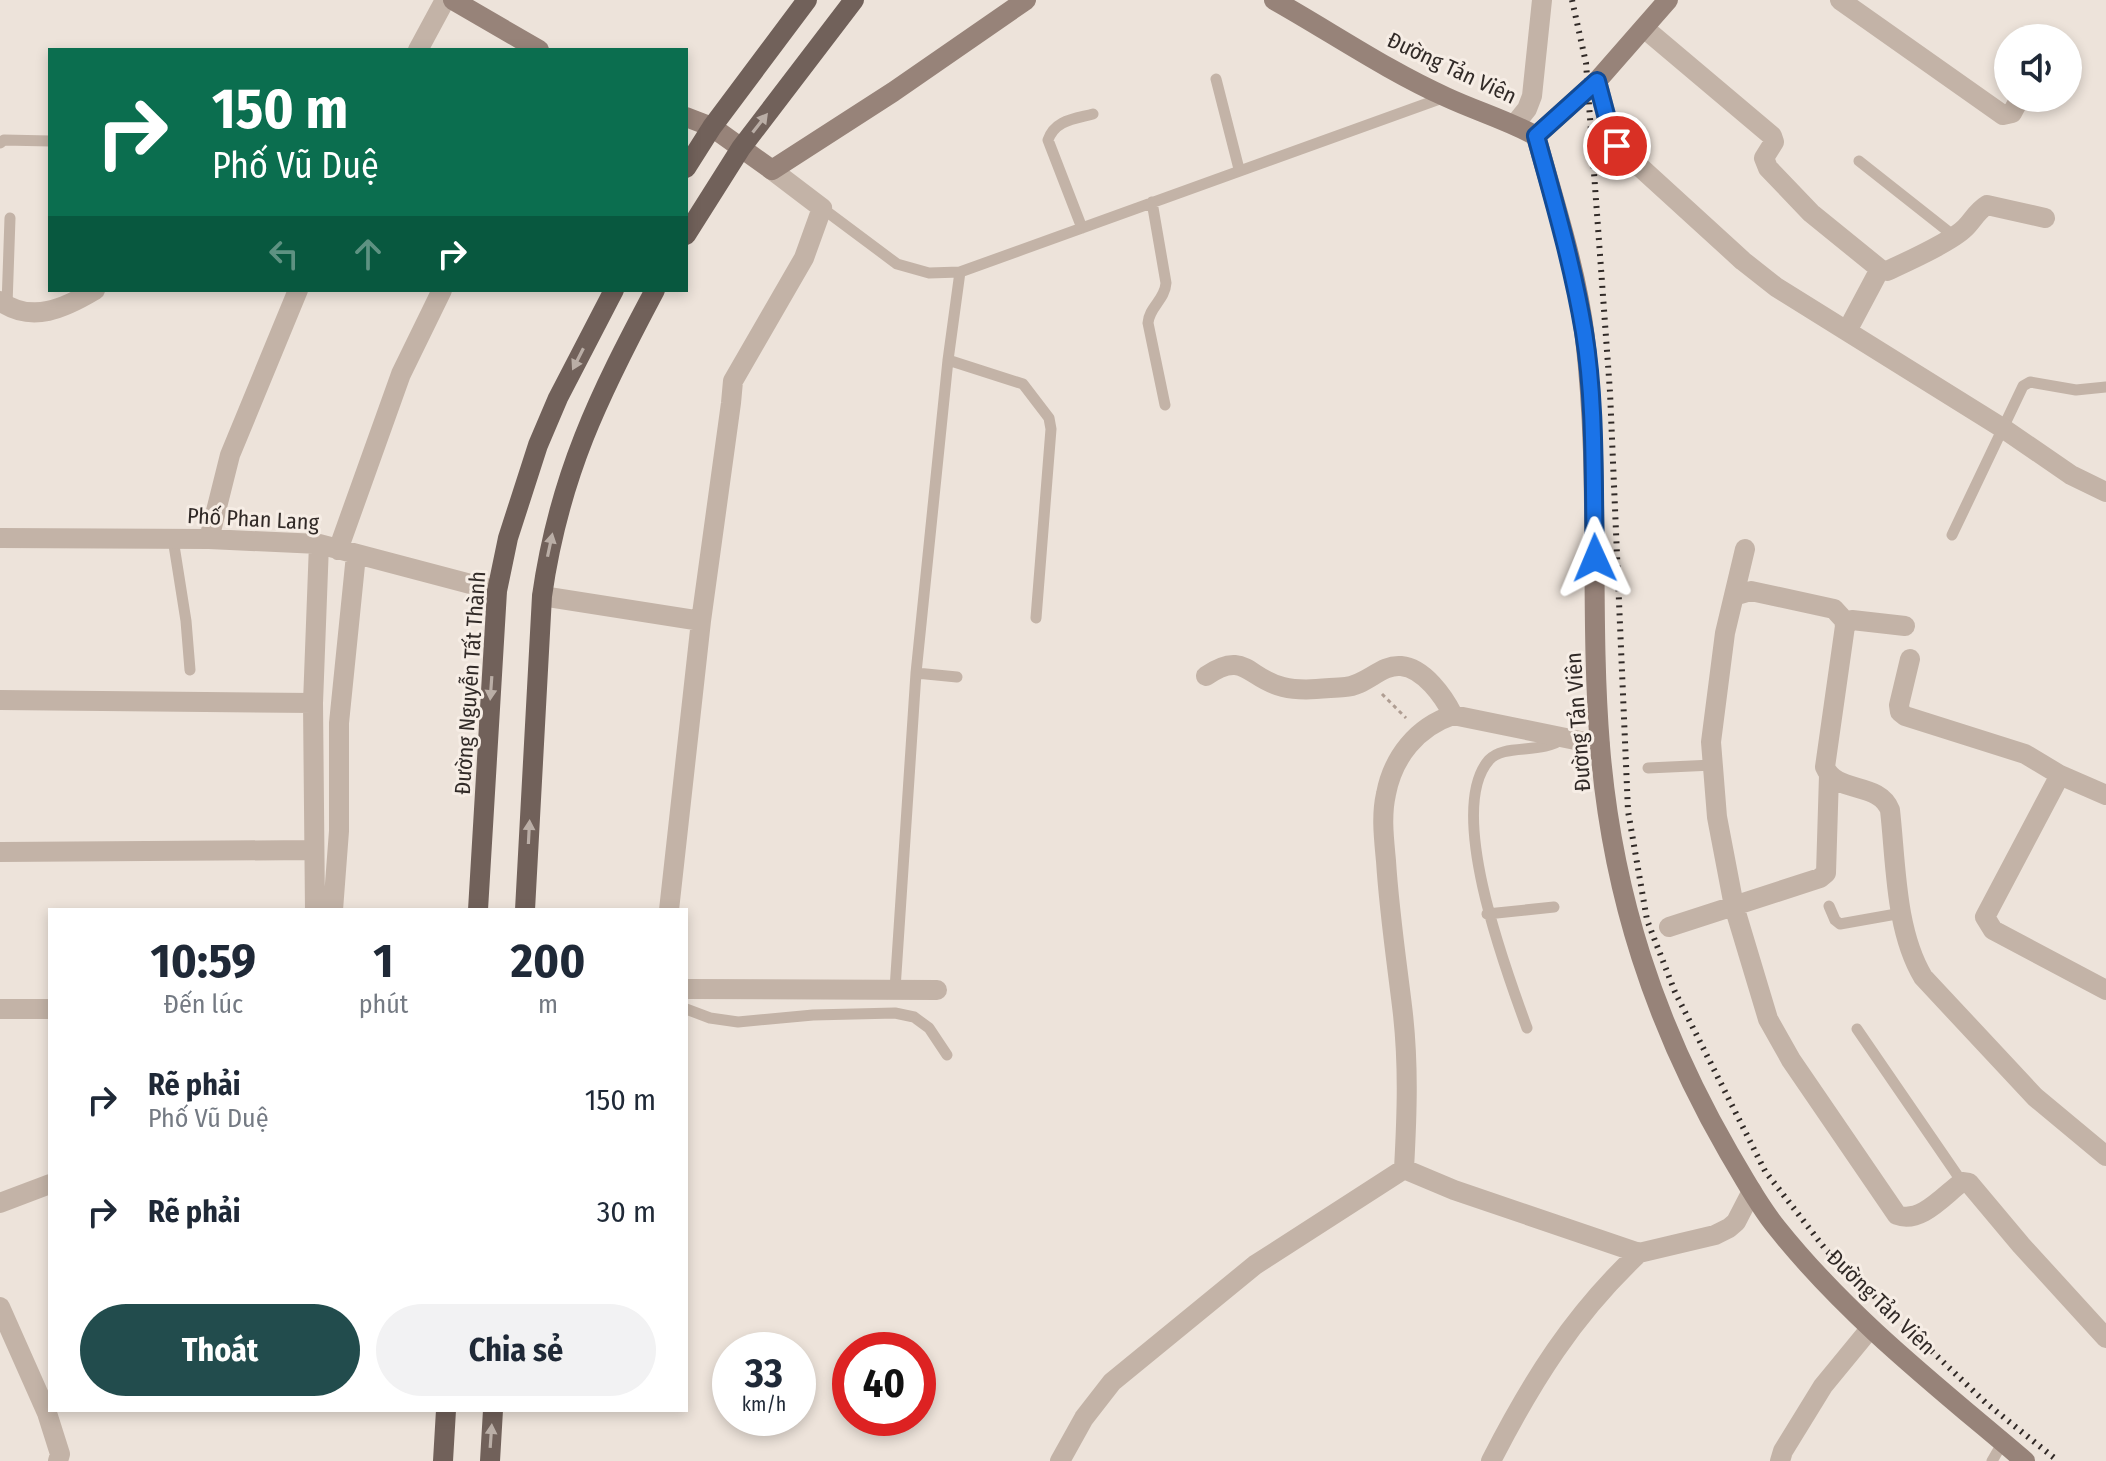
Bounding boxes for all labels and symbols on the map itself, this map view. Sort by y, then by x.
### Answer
street label: Đường Tản Viên [1383,26,1521,110]
pin [1583,112,1651,180]
one-way arrow [751,113,767,133]
one-way arrow [571,348,585,371]
street label: Phố Phan Lang [186,502,320,536]
position arrow [1553,516,1637,600]
one-way arrow [544,532,557,557]
street label: Đường Nguyễn Tất Thành [449,570,491,796]
street label: Đường Tản Viên [1560,651,1596,793]
one-way arrow [484,676,497,701]
one-way arrow [523,819,536,844]
street label: Đường Tản Viên [1821,1244,1941,1360]
speed limit sign: 40 [832,1332,936,1436]
one-way arrow [485,1422,498,1448]

